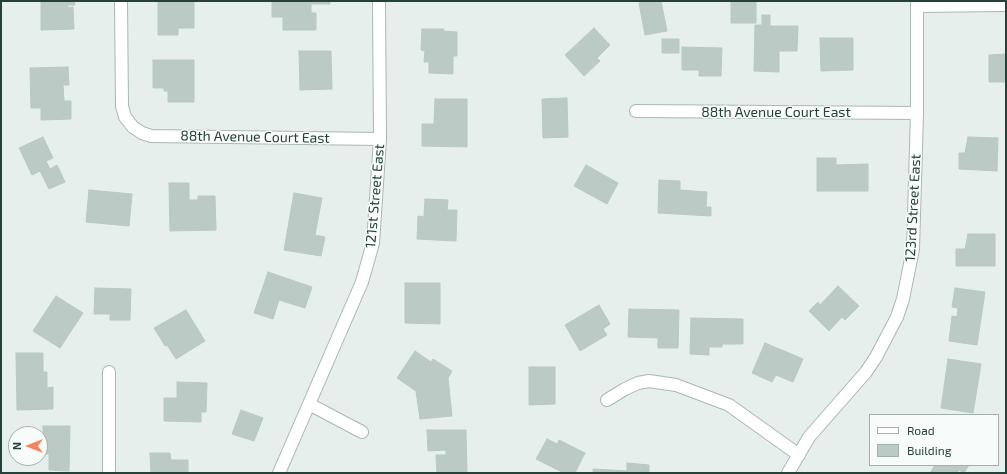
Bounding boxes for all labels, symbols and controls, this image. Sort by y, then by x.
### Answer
street label: 88th Avenue Court East [701,104,851,120]
street label: 88th Avenue Court East [180,127,330,147]
street label: 121st Street East [362,143,388,249]
street label: 123rd Street East [902,154,924,262]
legend [869,414,999,466]
text: Road [907,423,935,437]
north arrow [8,426,48,466]
text: N [10,442,23,450]
text: Building [907,443,951,457]

